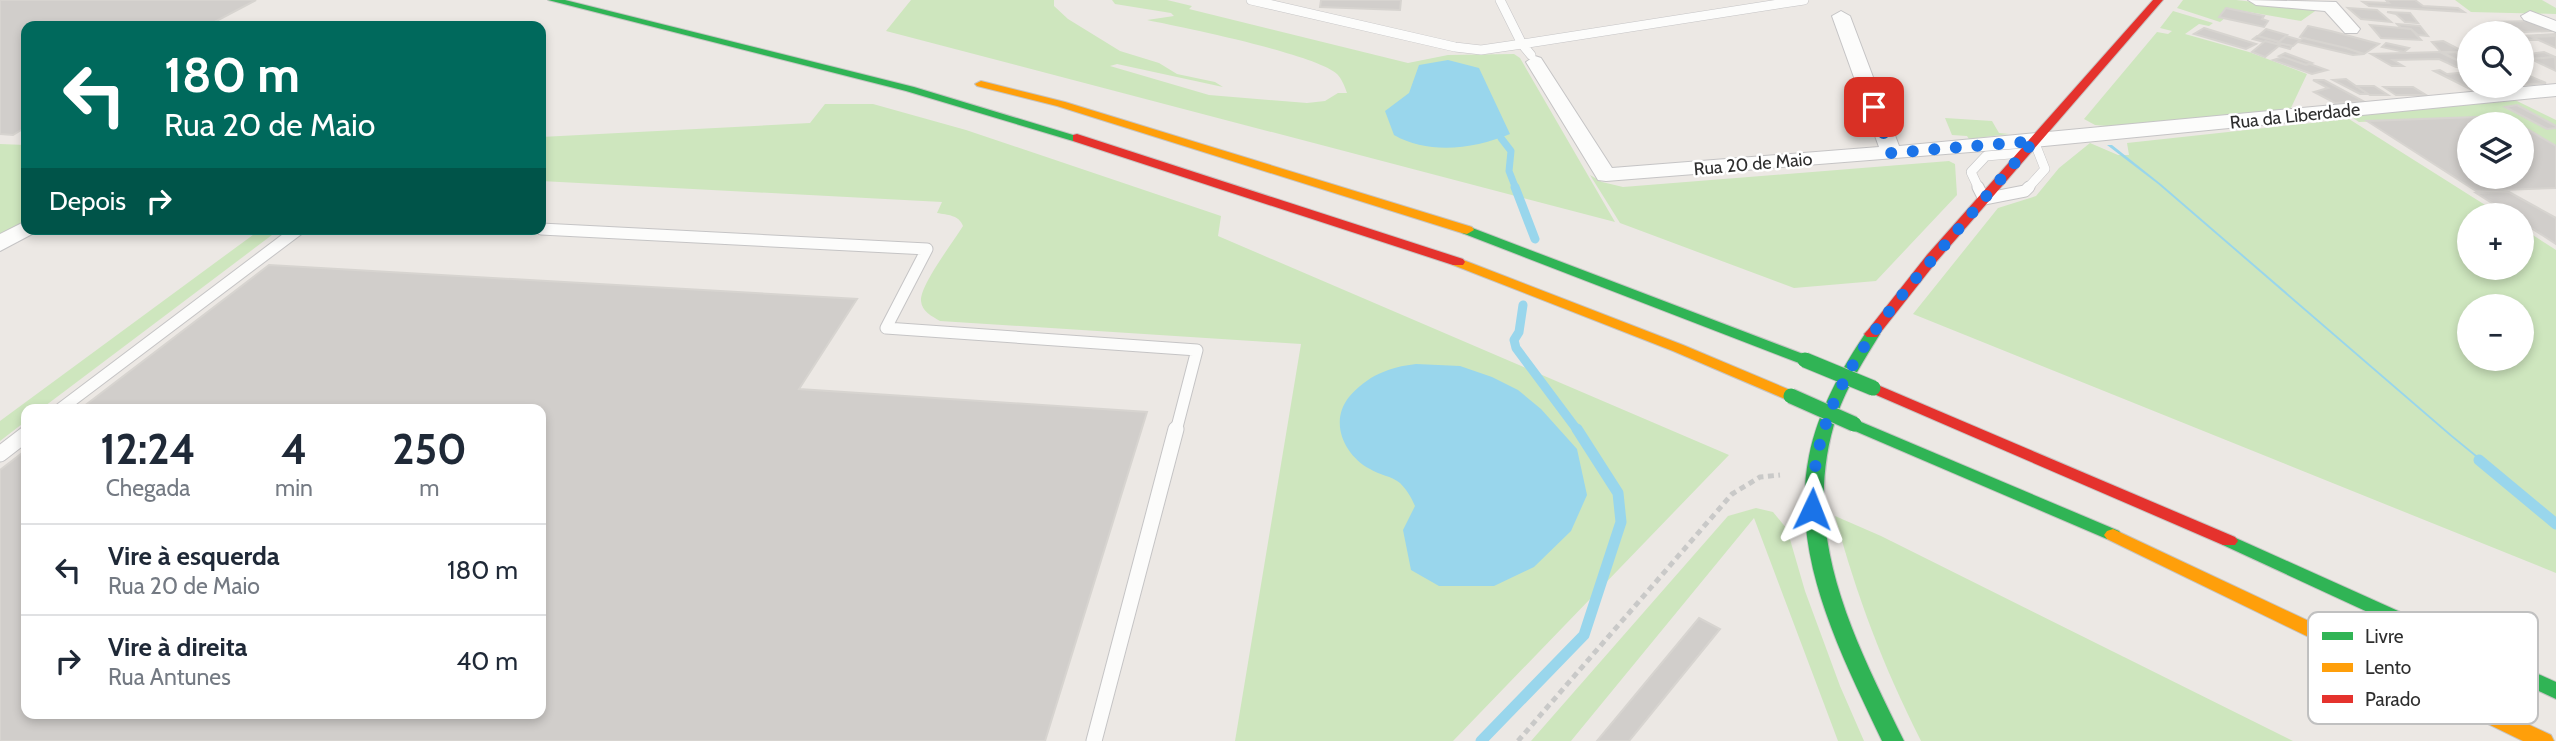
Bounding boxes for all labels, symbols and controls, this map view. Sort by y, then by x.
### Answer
map controls [2457,21,2534,371]
button: search [2457,21,2534,98]
text: 180 m [164,45,300,104]
icon: left [49,49,140,140]
pin [1844,77,1904,137]
icon: arrive [1855,88,1893,126]
street label: Rua da Liberdade [2229,98,2361,134]
text: Rua 20 de Maio [164,105,375,144]
button: layers [2457,112,2534,189]
street label: Rua 20 de Maio [1693,148,1813,180]
icon: right [140,182,178,220]
text: Depois [49,185,126,217]
button: + [2457,203,2534,280]
button: − [2457,294,2534,371]
text: 12:24 [100,423,196,475]
text: 4 [281,423,307,475]
text: 250 [392,423,467,475]
position arrow [1775,472,1849,546]
text: Chegada [106,474,190,502]
text: min [275,474,313,502]
text: m [419,474,440,502]
text: Vire à esquerda [108,540,280,572]
icon: left [49,551,87,589]
text: 180 m [447,554,518,586]
text: Rua 20 de Maio [108,572,260,600]
legend [2308,612,2538,724]
text: Livre [2365,625,2404,648]
text: Vire à direita [108,631,248,663]
icon: right [49,642,87,680]
text: 40 m [456,645,518,677]
text: Lento [2365,656,2411,679]
text: Rua Antunes [108,663,231,691]
text: Parado [2365,688,2421,711]

